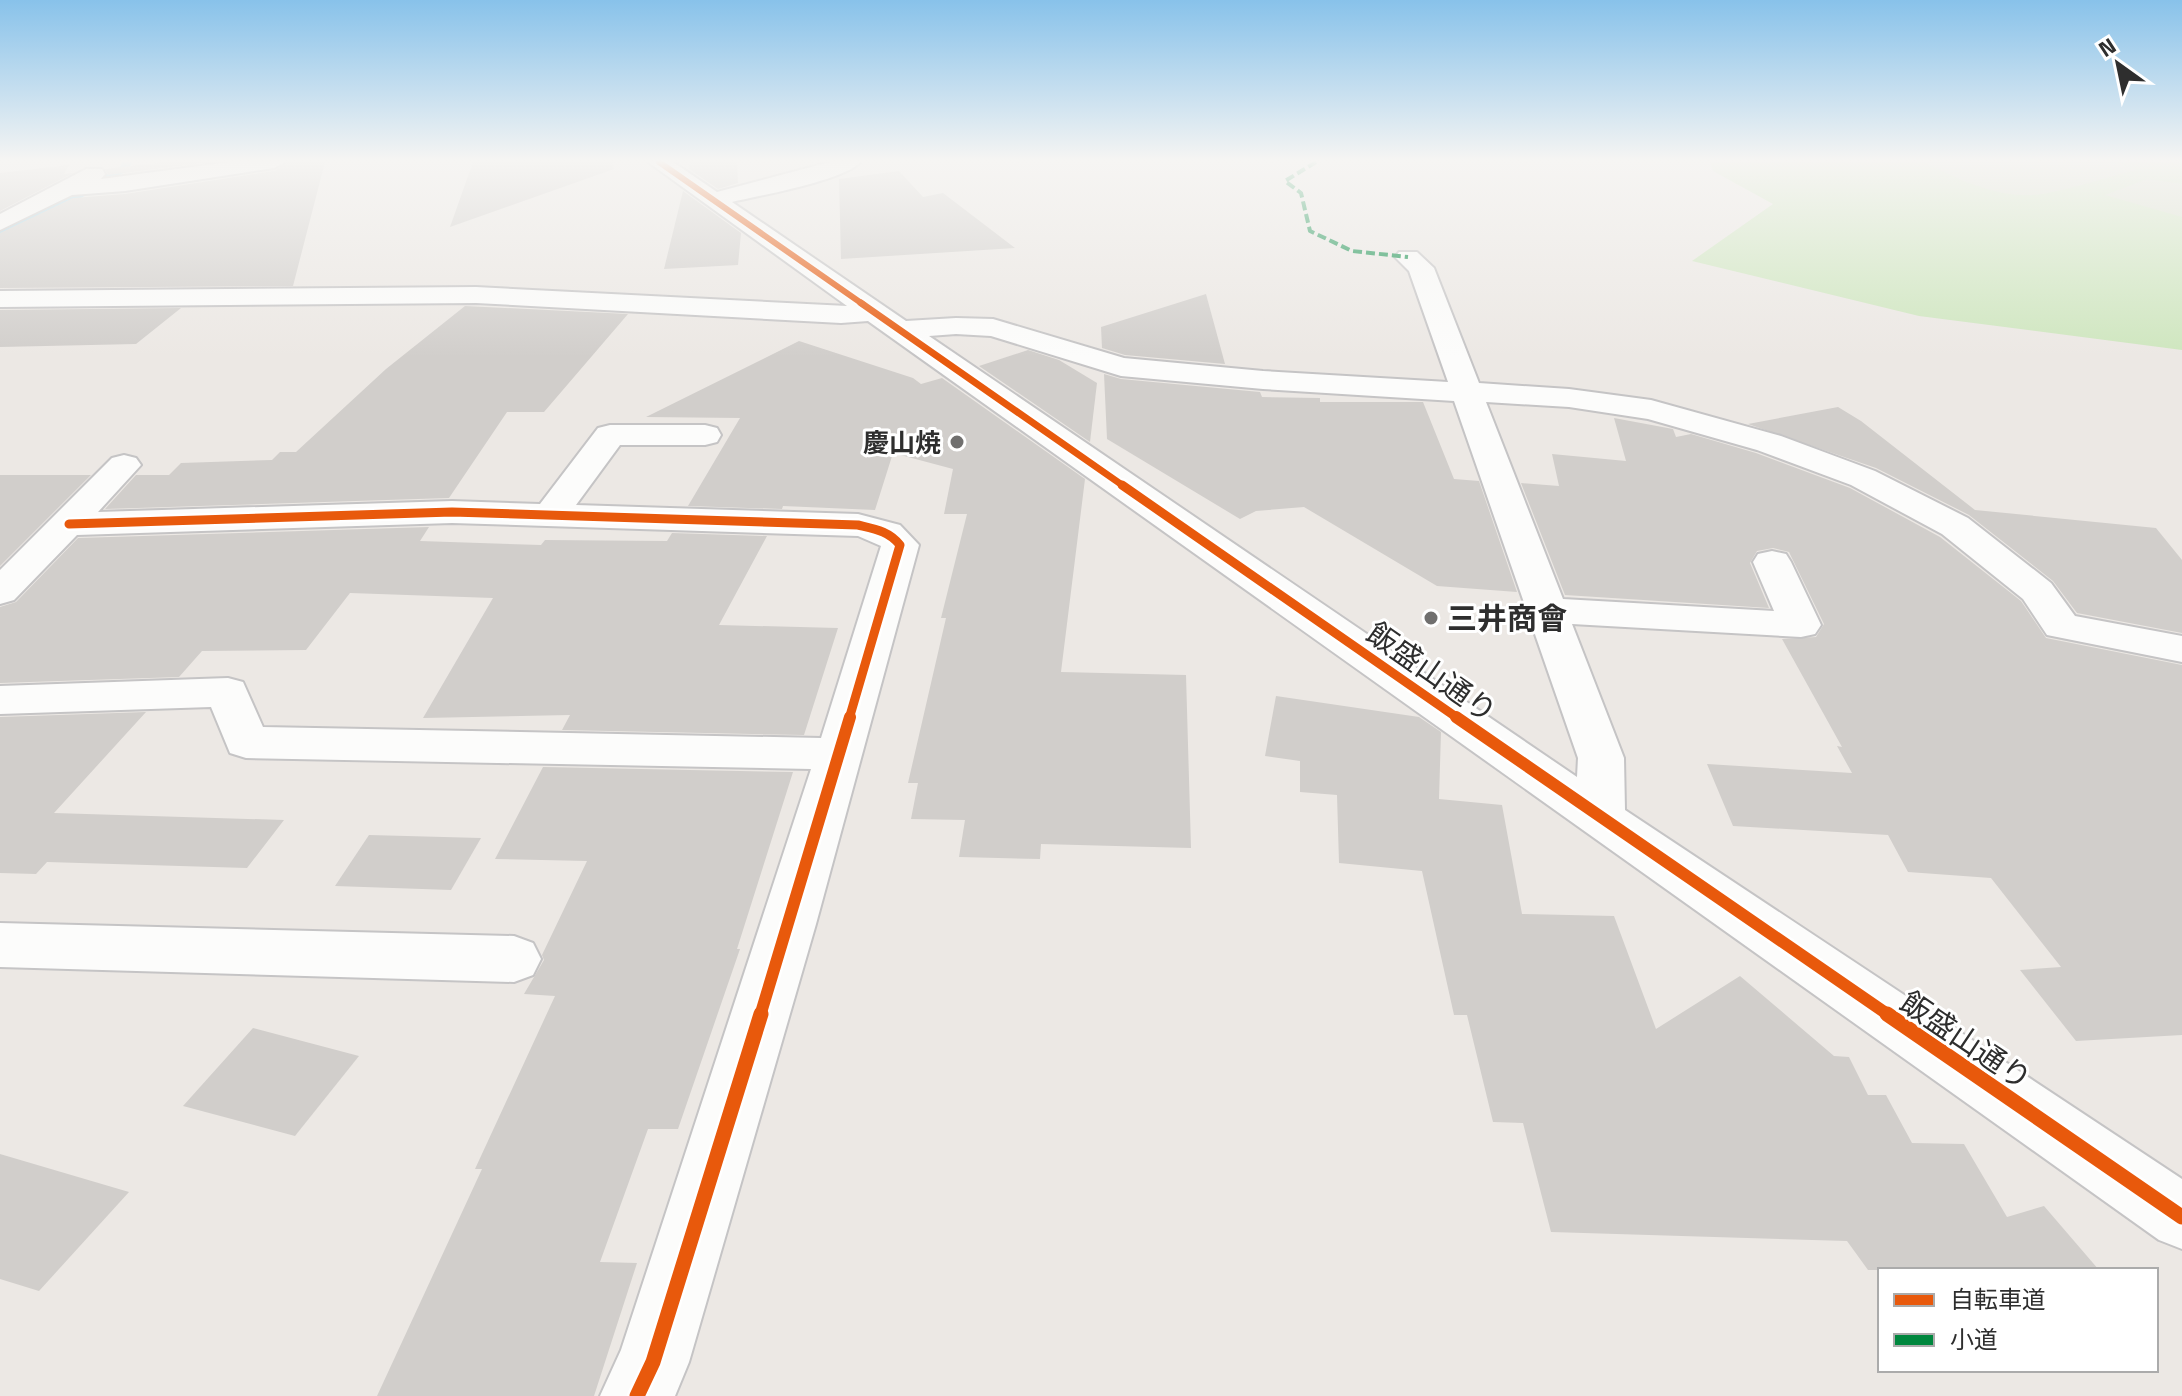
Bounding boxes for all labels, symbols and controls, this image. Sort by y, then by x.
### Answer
north arrow [2078,24,2158,104]
text: N [2091,29,2123,66]
place label: 慶山焼 [863,423,941,462]
marker: 慶山焼 [948,433,966,451]
place label: 三井商會 [1447,595,1567,641]
marker: 三井商會 [1422,609,1440,627]
street label: 飯盛山通り [1357,610,1507,734]
street label: 飯盛山通り [1891,979,2041,1101]
legend [1878,1268,2158,1372]
text: 自転車道 [1950,1281,2046,1317]
text: 小道 [1950,1321,1998,1357]

